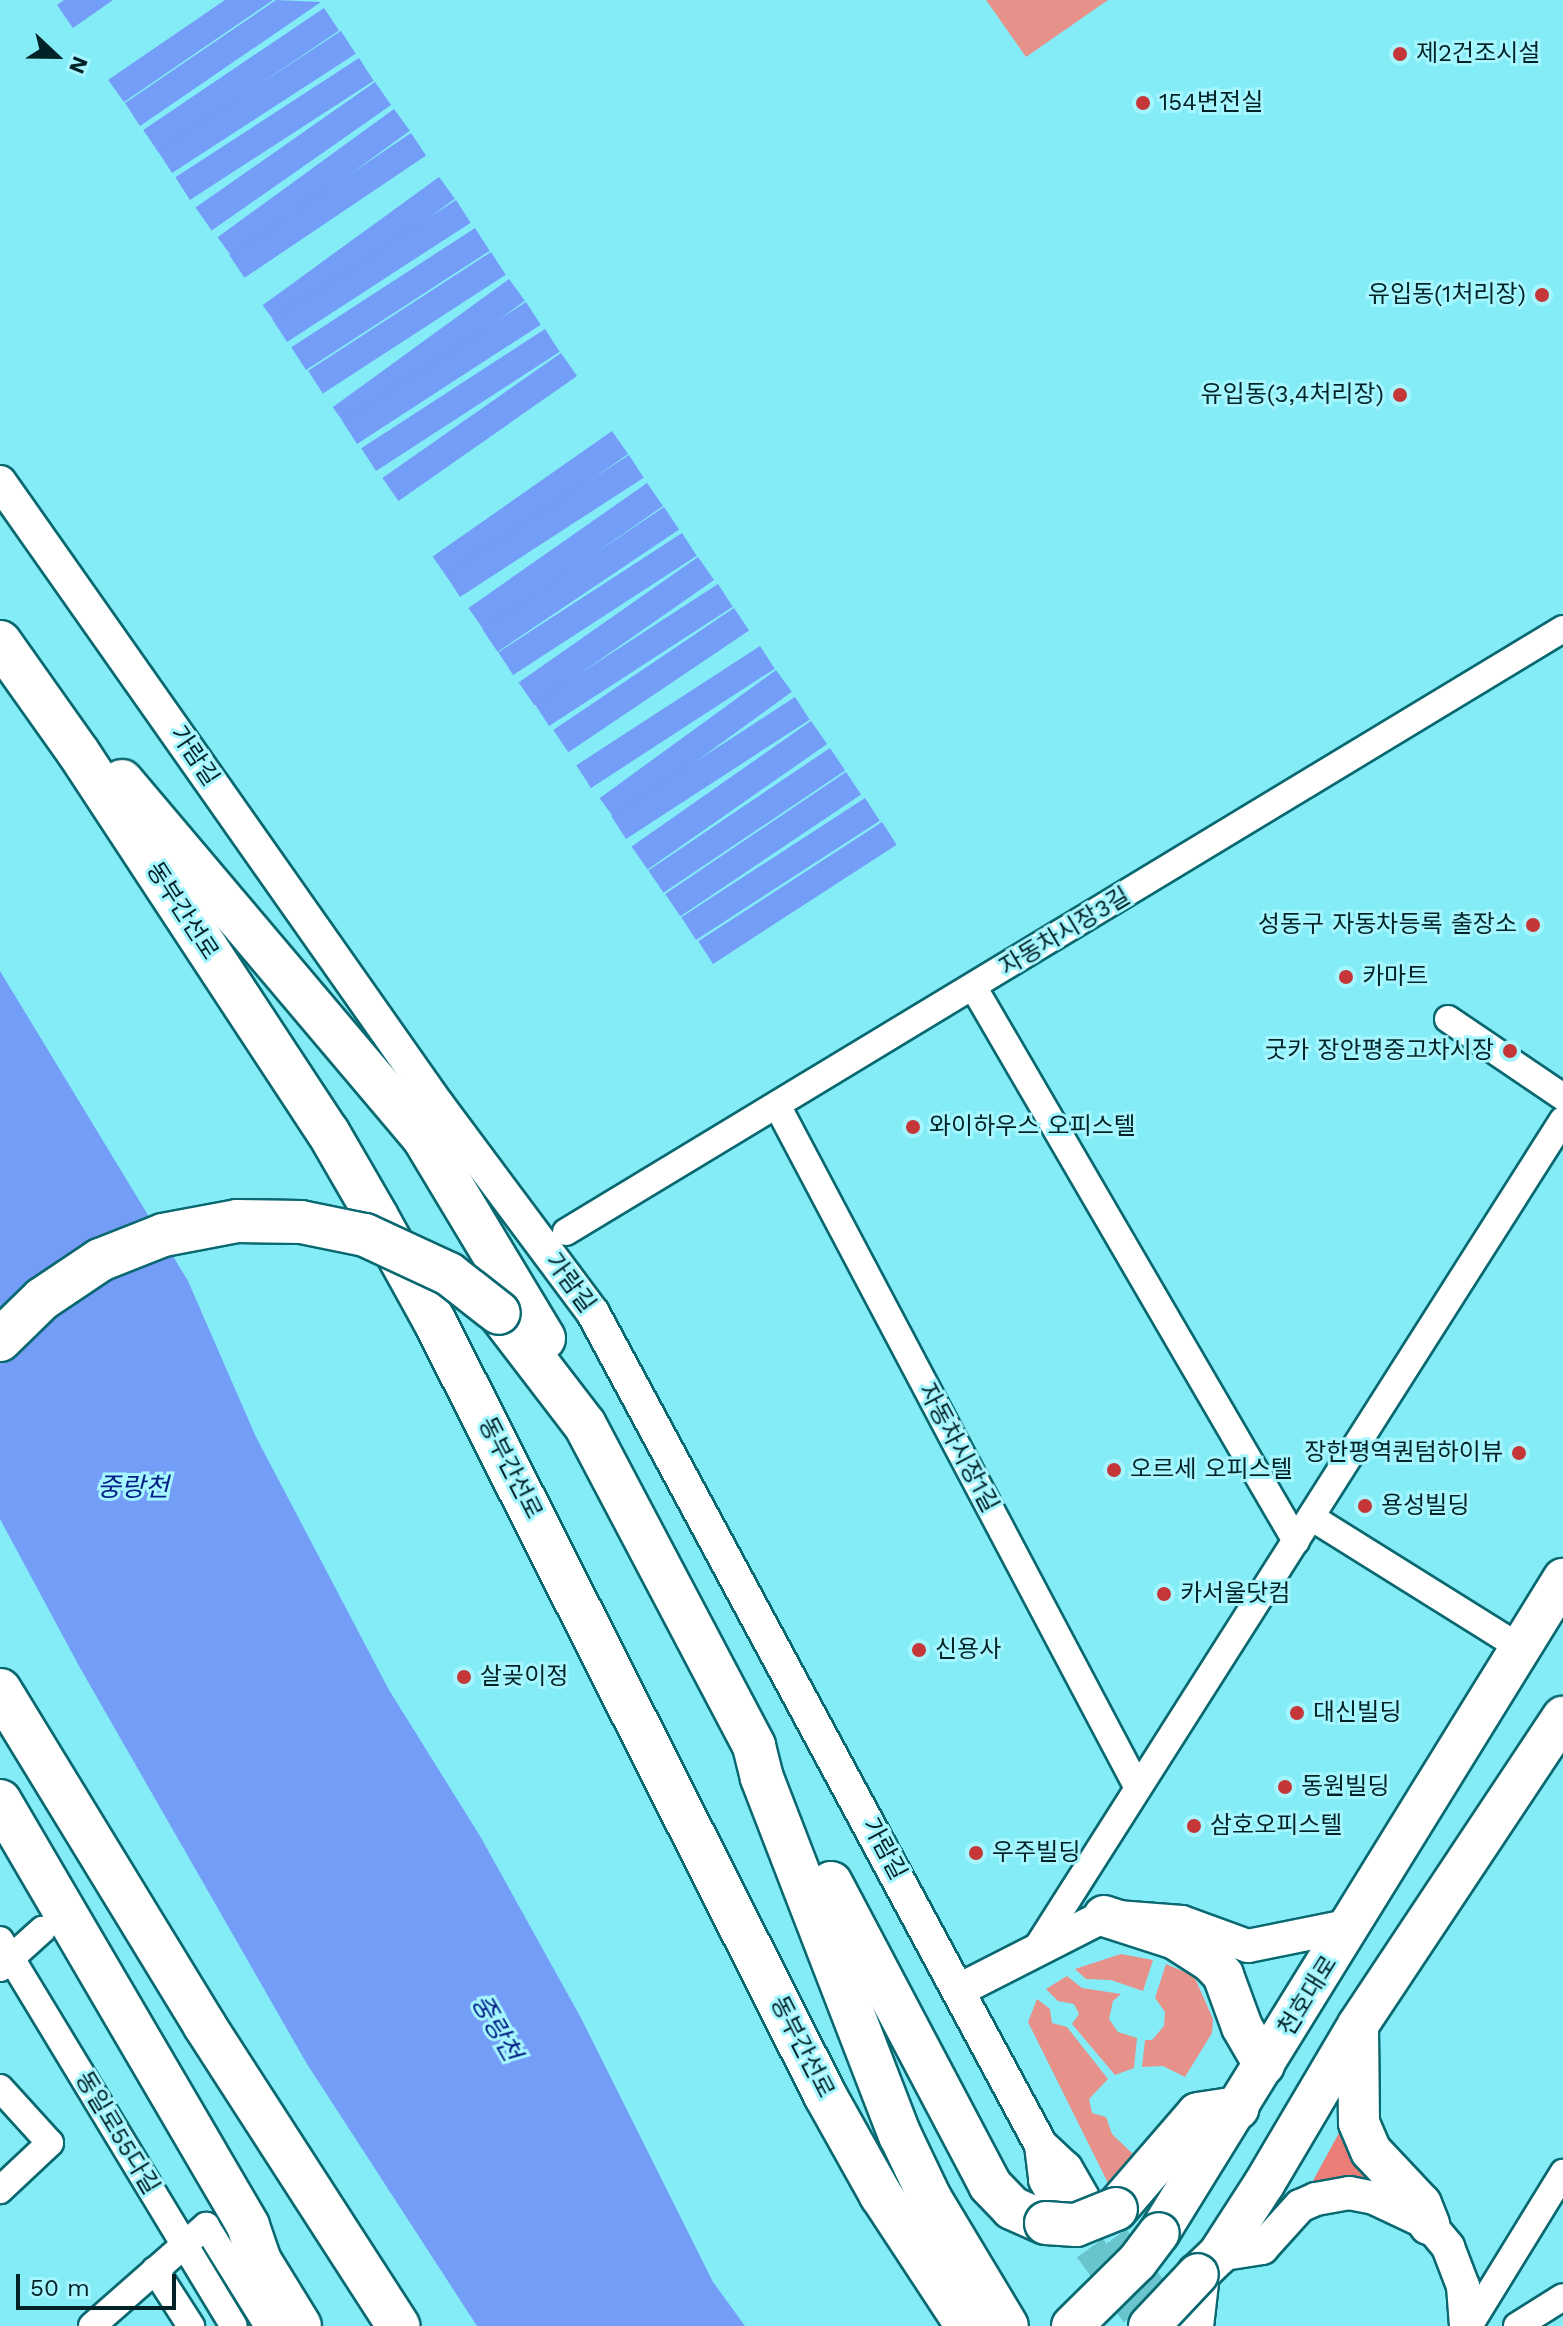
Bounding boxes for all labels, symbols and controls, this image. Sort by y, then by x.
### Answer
north arrow [16,16,96,96]
place label: 제2건조시설 [1416,40,1540,68]
marker: 제2건조시설 [1391,45,1409,63]
text: N [64,53,93,77]
place label: 154변전실 [1159,89,1263,117]
marker: 154변전실 [1134,94,1152,112]
place label: 유입동(1처리장) [1368,281,1526,309]
marker: 유입동(1처리장) [1533,286,1551,304]
place label: 유입동(3,4처리장) [1200,381,1384,409]
marker: 유입동(3,4처리장) [1391,386,1409,404]
street label: 가람길 [164,720,224,792]
street label: 동부간선로 [140,857,224,965]
street label: 자동차시장3길 [995,882,1135,982]
place label: 성동구 자동차등록 출장소 [1258,911,1517,939]
marker: 성동구 자동차등록 출장소 [1524,916,1542,934]
place label: 카마트 [1362,963,1428,991]
marker: 카마트 [1337,968,1355,986]
place label: 굿카 장안평중고차시장 [1265,1037,1494,1065]
marker: 굿카 장안평중고차시장 [1501,1042,1519,1060]
place label: 와이하우스 오피스텔 [929,1113,1136,1141]
marker: 와이하우스 오피스텔 [904,1118,922,1136]
street label: 가람길 [539,1248,601,1318]
street label: 자동차시장1길 [912,1379,1004,1517]
street label: 동부간선로 [472,1412,548,1524]
place label: 장한평역퀀텀하이뷰 [1304,1439,1503,1467]
marker: 장한평역퀀텀하이뷰 [1510,1444,1528,1462]
place label: 오르세 오피스텔 [1130,1456,1293,1484]
marker: 오르세 오피스텔 [1105,1461,1123,1479]
water label: 중랑천 [97,1472,169,1504]
place label: 용성빌딩 [1381,1492,1469,1520]
marker: 용성빌딩 [1356,1497,1374,1515]
place label: 카서울닷컴 [1180,1580,1290,1608]
marker: 카서울닷컴 [1155,1585,1173,1603]
place label: 신용사 [935,1636,1001,1664]
marker: 신용사 [910,1641,928,1659]
place label: 살곶이정 [480,1663,568,1691]
marker: 살곶이정 [455,1668,473,1686]
place label: 대신빌딩 [1313,1699,1401,1727]
marker: 대신빌딩 [1288,1704,1306,1722]
place label: 동원빌딩 [1301,1773,1389,1801]
marker: 동원빌딩 [1276,1778,1294,1796]
place label: 삼호오피스텔 [1210,1812,1342,1840]
street label: 가람길 [856,1813,912,1885]
marker: 삼호오피스텔 [1185,1817,1203,1835]
place label: 우주빌딩 [992,1839,1080,1867]
marker: 우주빌딩 [967,1844,985,1862]
street label: 천호대로 [1272,1951,1344,2041]
water label: 중랑천 [465,1989,527,2067]
street label: 동부간선로 [764,1991,840,2103]
street label: 동일로55다길 [69,2066,165,2200]
scale bar [20,2258,180,2308]
text: 50 m [30,2274,90,2302]

